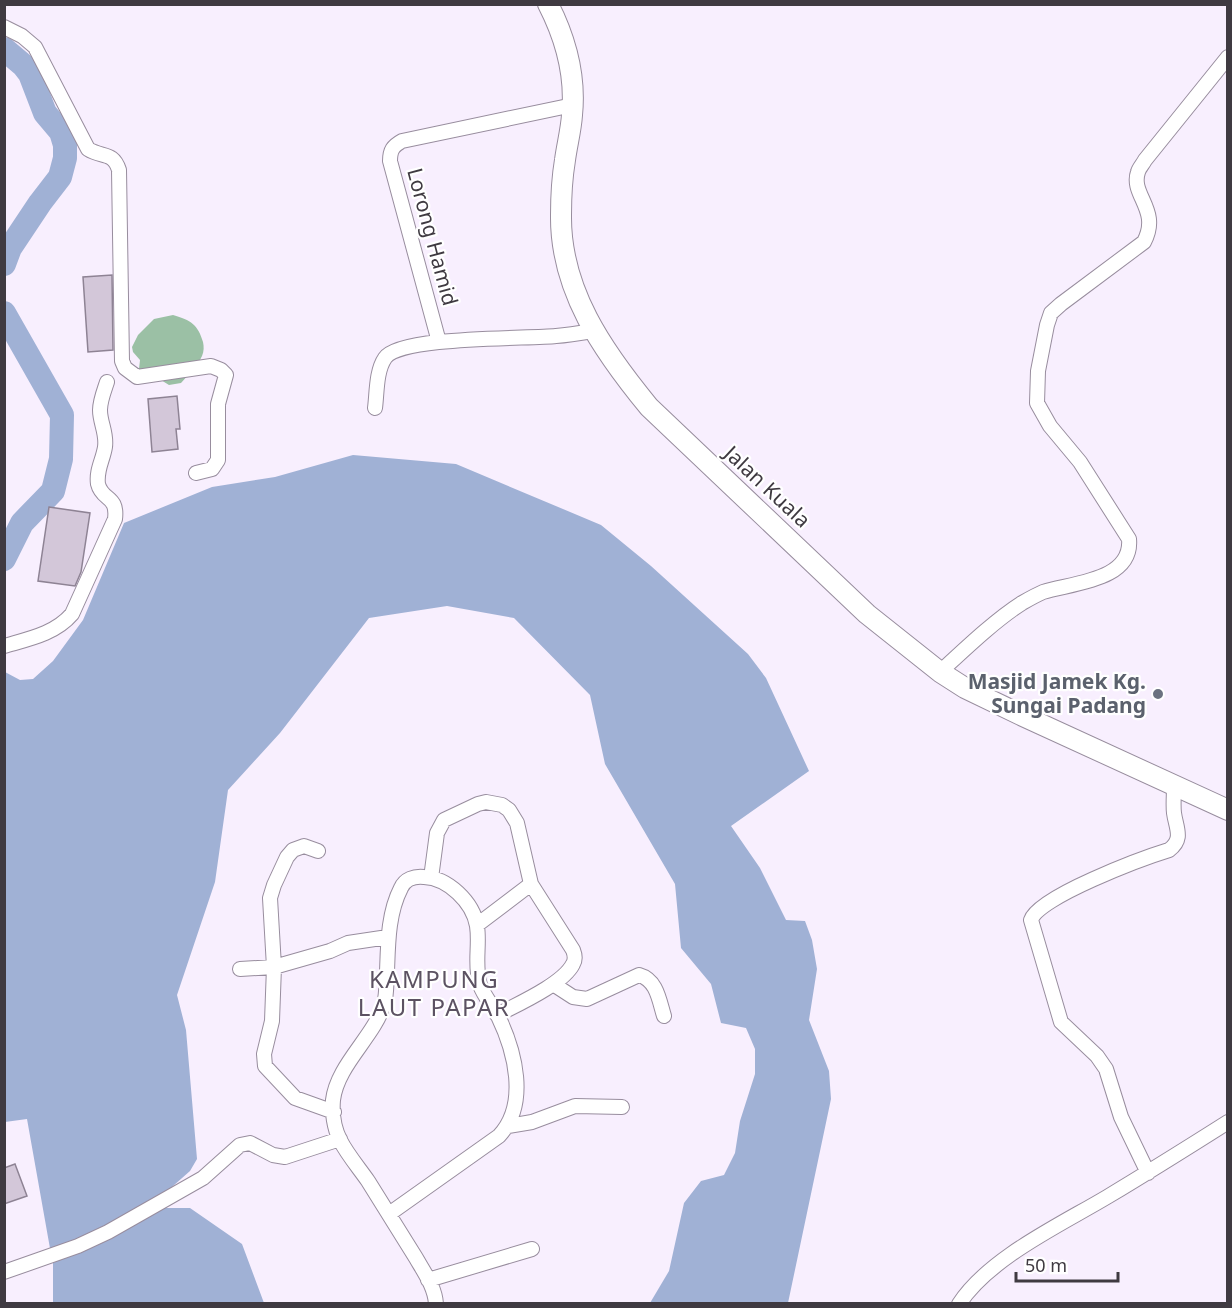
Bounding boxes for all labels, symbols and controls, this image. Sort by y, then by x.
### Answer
street label: Lorong Hamid [401,165,465,309]
street label: Jalan Kuala [717,438,817,533]
place label: Masjid Jamek Kg. Sungai Padang [968,667,1146,719]
marker: Masjid Jamek Kg. Sungai Padang [1151,687,1165,701]
district label: KAMPUNG LAUT PAPAR [358,962,510,1023]
scale bar [1016,1245,1118,1283]
text: 50 m [1025,1253,1067,1277]

